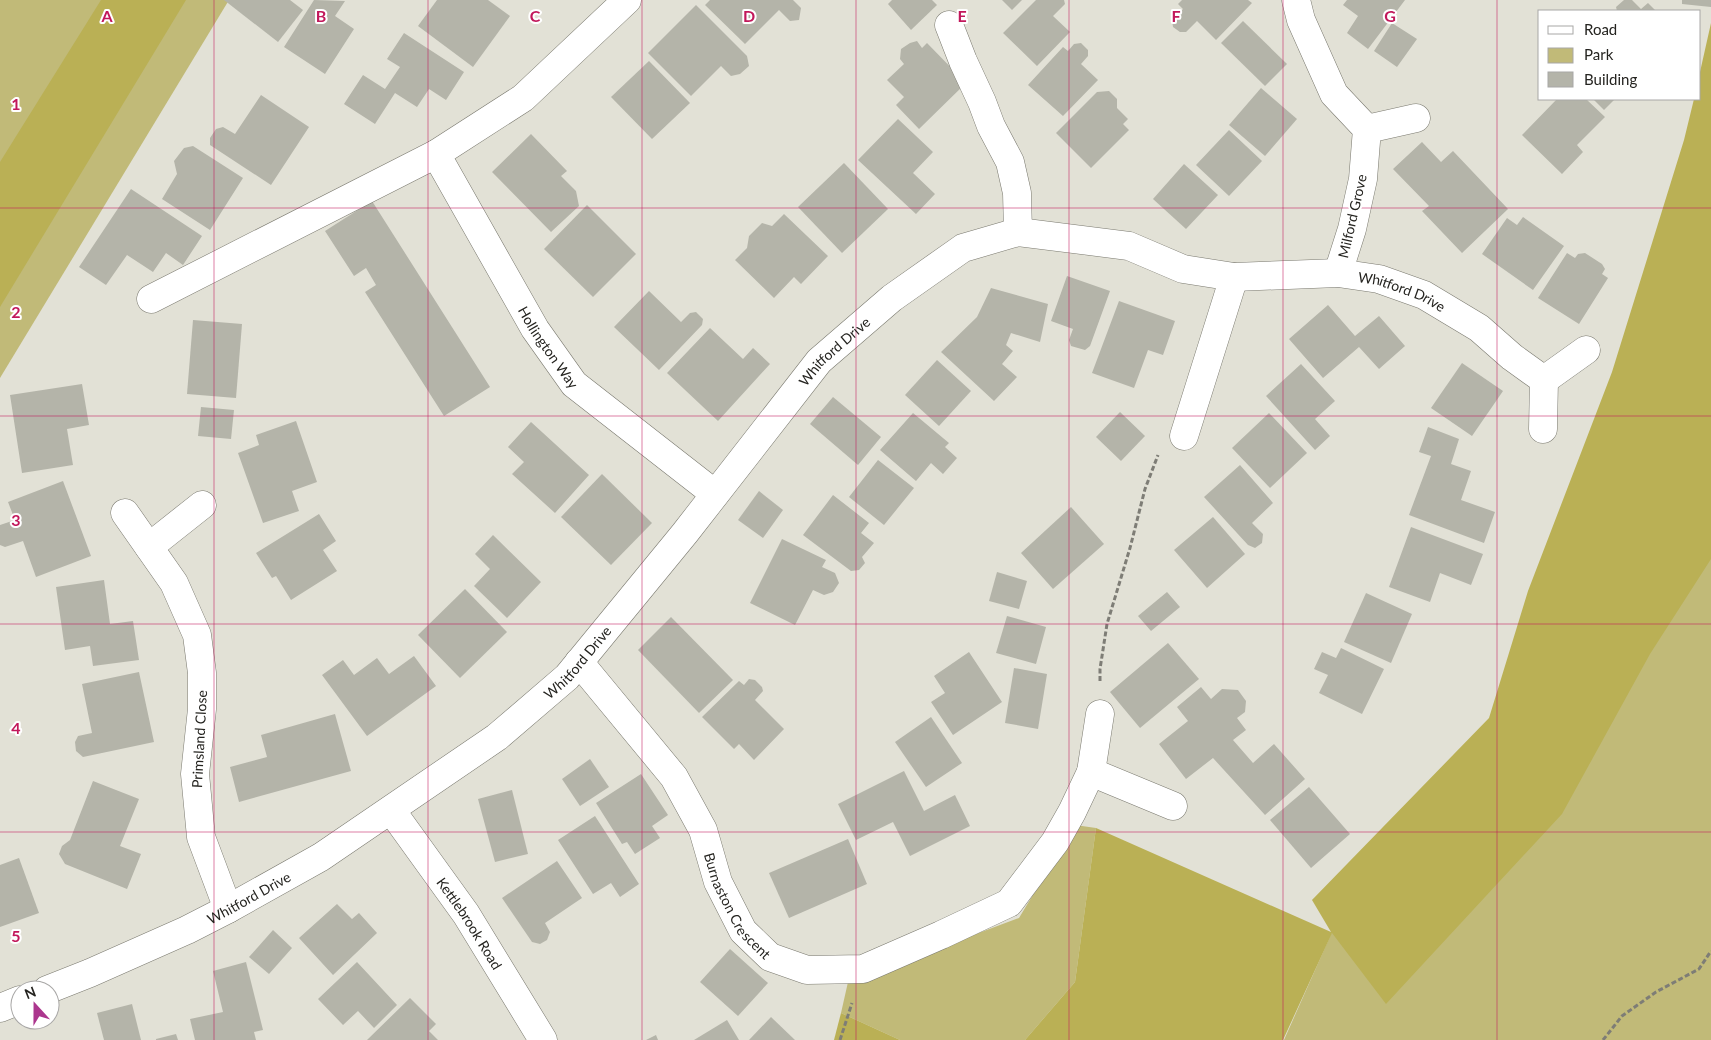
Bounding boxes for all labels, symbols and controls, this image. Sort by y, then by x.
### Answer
text: A [100,6,113,25]
text: B [316,6,326,25]
text: C [530,6,541,25]
text: D [743,6,755,25]
text: E [957,6,967,25]
text: F [1171,6,1181,25]
text: G [1384,6,1396,25]
legend [1538,10,1701,100]
text: Road [1584,20,1617,38]
text: Park [1584,45,1614,63]
text: Building [1584,70,1637,88]
text: 1 [11,94,21,113]
street label: Milford Grove [1334,172,1370,260]
street label: Whitford Drive [1357,268,1449,315]
text: 2 [11,302,21,321]
street label: Hollington Way [515,303,583,392]
street label: Whitford Drive [795,313,873,389]
text: 3 [11,510,21,529]
street label: Whitford Drive [540,622,614,702]
street label: Primsland Close [188,690,210,788]
text: 4 [11,718,21,737]
street label: Burnaston Crescent [701,850,775,962]
street label: Whitford Drive [204,867,293,927]
street label: Kettlebrook Road [434,874,506,972]
text: 5 [11,926,21,945]
north arrow [10,980,60,1030]
text: N [22,983,38,1002]

